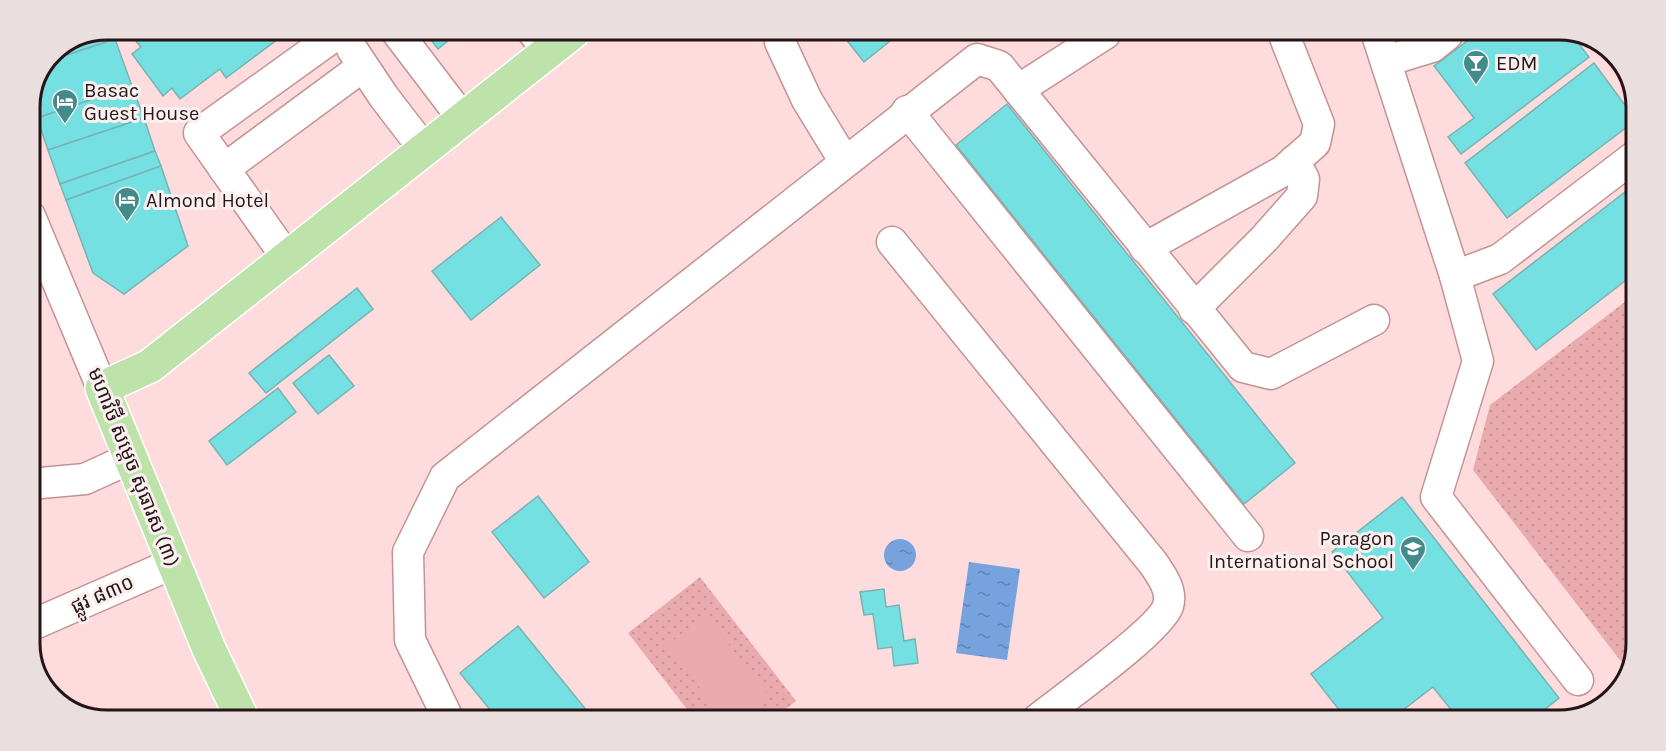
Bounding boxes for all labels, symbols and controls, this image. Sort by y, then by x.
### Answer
bar icon: EDM [1461,48,1491,86]
place label: EDM [1496,52,1537,75]
place label: Basac Guest House [84,79,199,125]
hotel icon: Basac Guest House [50,87,80,125]
hotel icon: Almond Hotel [112,185,142,223]
place label: Almond Hotel [146,189,269,212]
street label: មហាវិថី សម្តេច សុធារស (៣) [82,364,186,571]
place label: Paragon International School [1208,527,1394,573]
school or university icon: Paragon International School [1398,534,1428,572]
street label: ផ្លូវ ៨៣០ [67,570,140,625]

